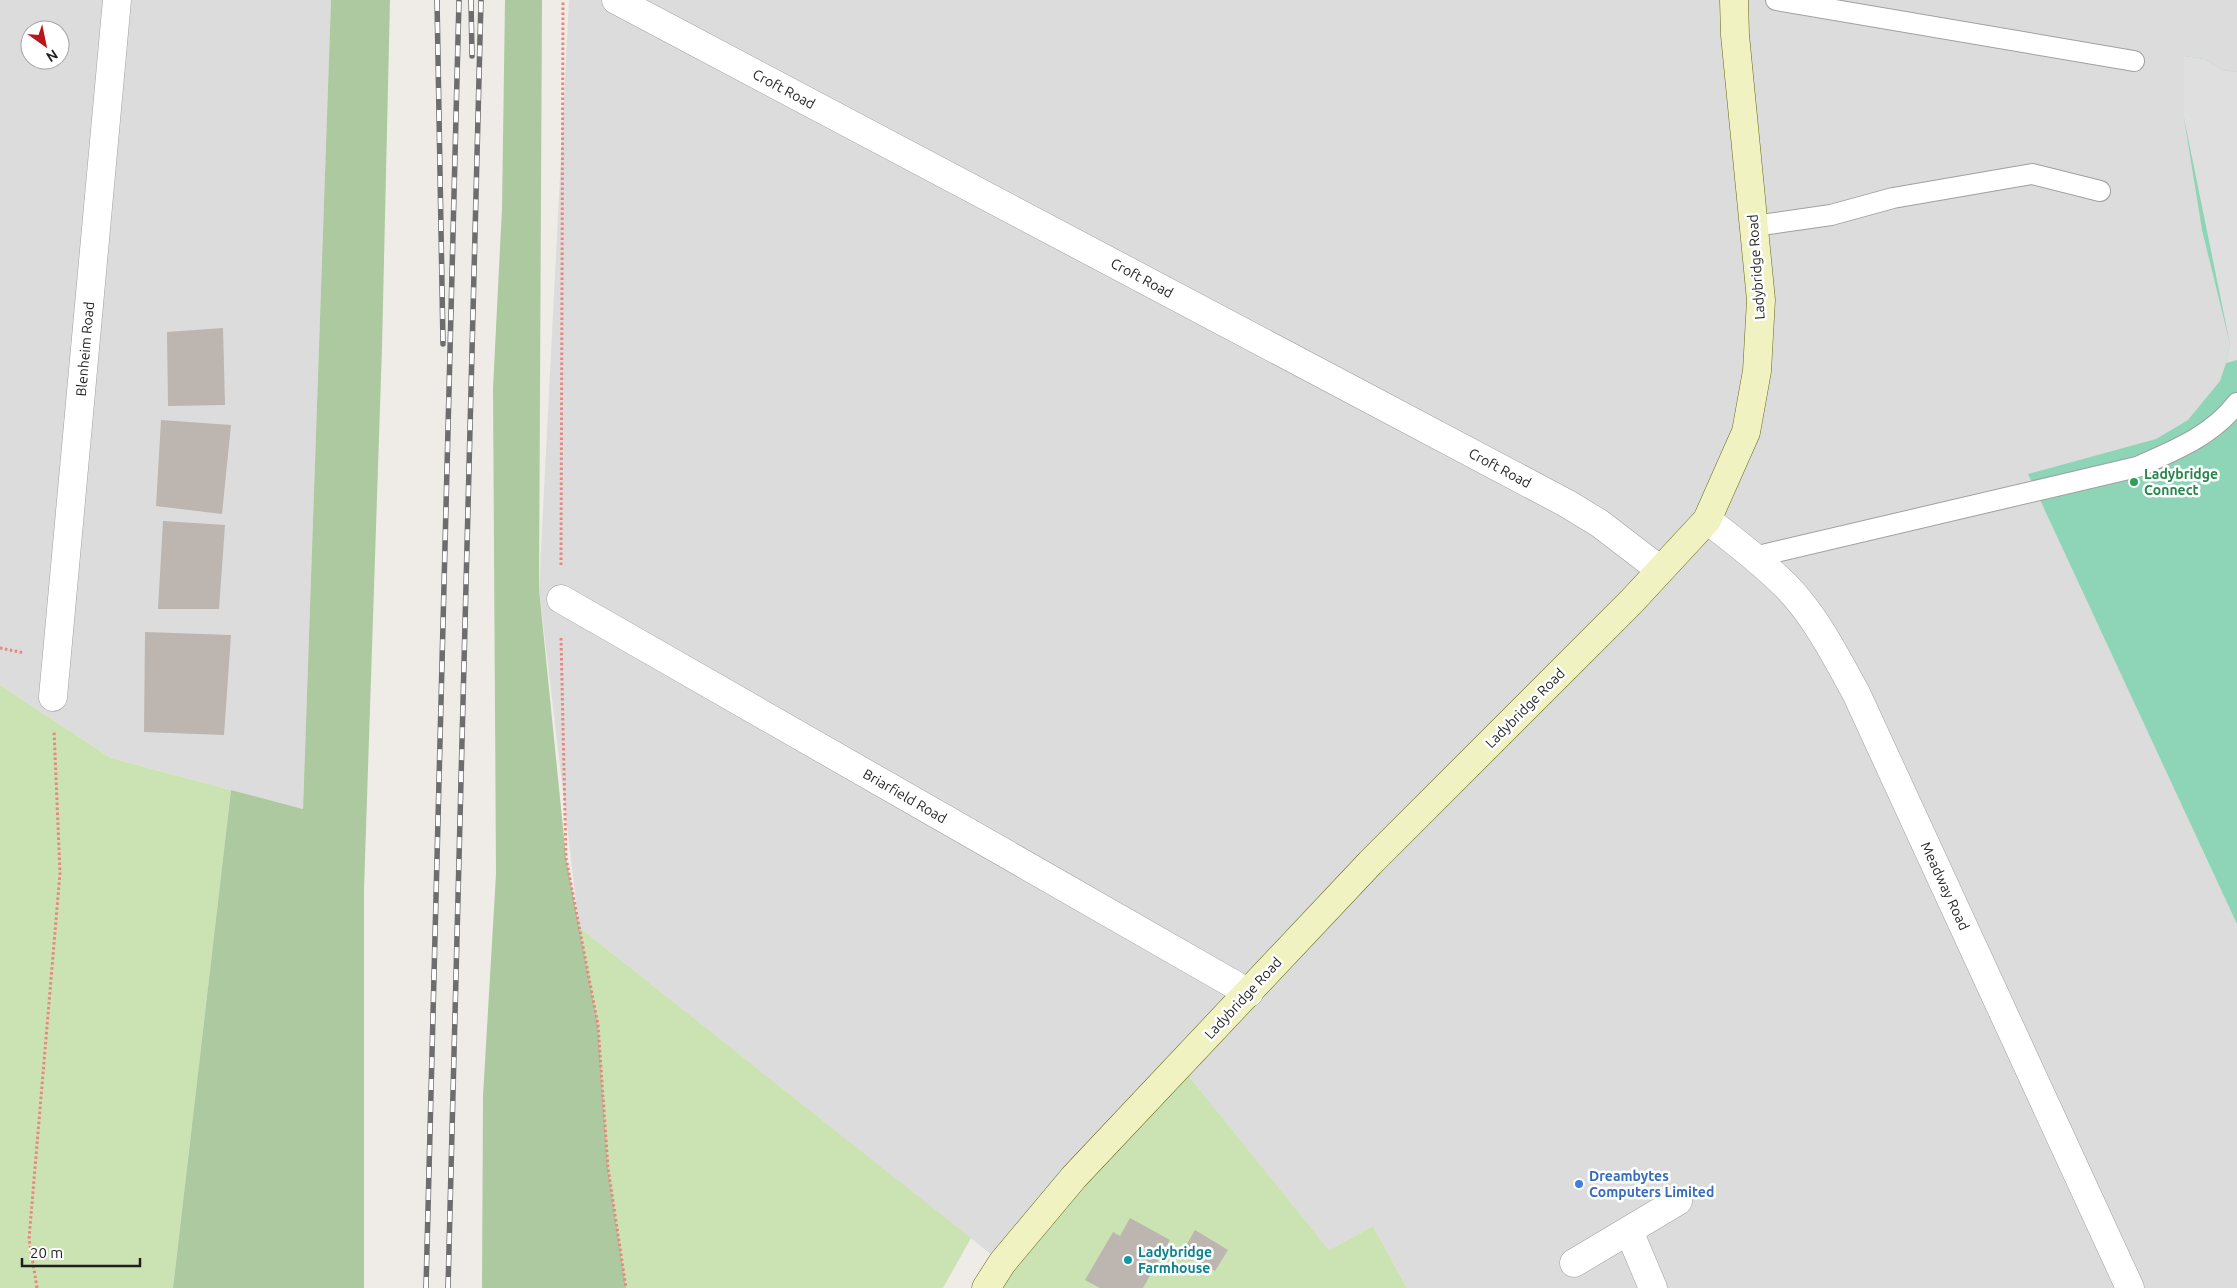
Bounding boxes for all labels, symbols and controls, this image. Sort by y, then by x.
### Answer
north arrow [20,20,70,70]
text: N [43,46,61,65]
street label: Croft Road [750,66,818,112]
street label: Ladybridge Road [1744,214,1768,320]
street label: Croft Road [1108,255,1176,301]
street label: Blenheim Road [73,301,97,397]
street label: Croft Road [1466,445,1534,491]
place label: Ladybridge Connect [2144,466,2218,498]
marker: Ladybridge Connect [2128,476,2140,488]
street label: Ladybridge Road [1482,665,1568,751]
street label: Briarfield Road [860,766,950,826]
street label: Meadway Road [1918,839,1972,933]
street label: Ladybridge Road [1201,954,1285,1042]
place label: Dreambytes Computers Limited [1589,1168,1714,1200]
marker: Dreambytes Computers Limited [1573,1178,1585,1190]
scale bar [22,1236,140,1268]
text: 20 m [30,1244,63,1261]
place label: Ladybridge Farmhouse [1138,1244,1212,1276]
marker: Ladybridge Farmhouse [1122,1254,1134,1266]

